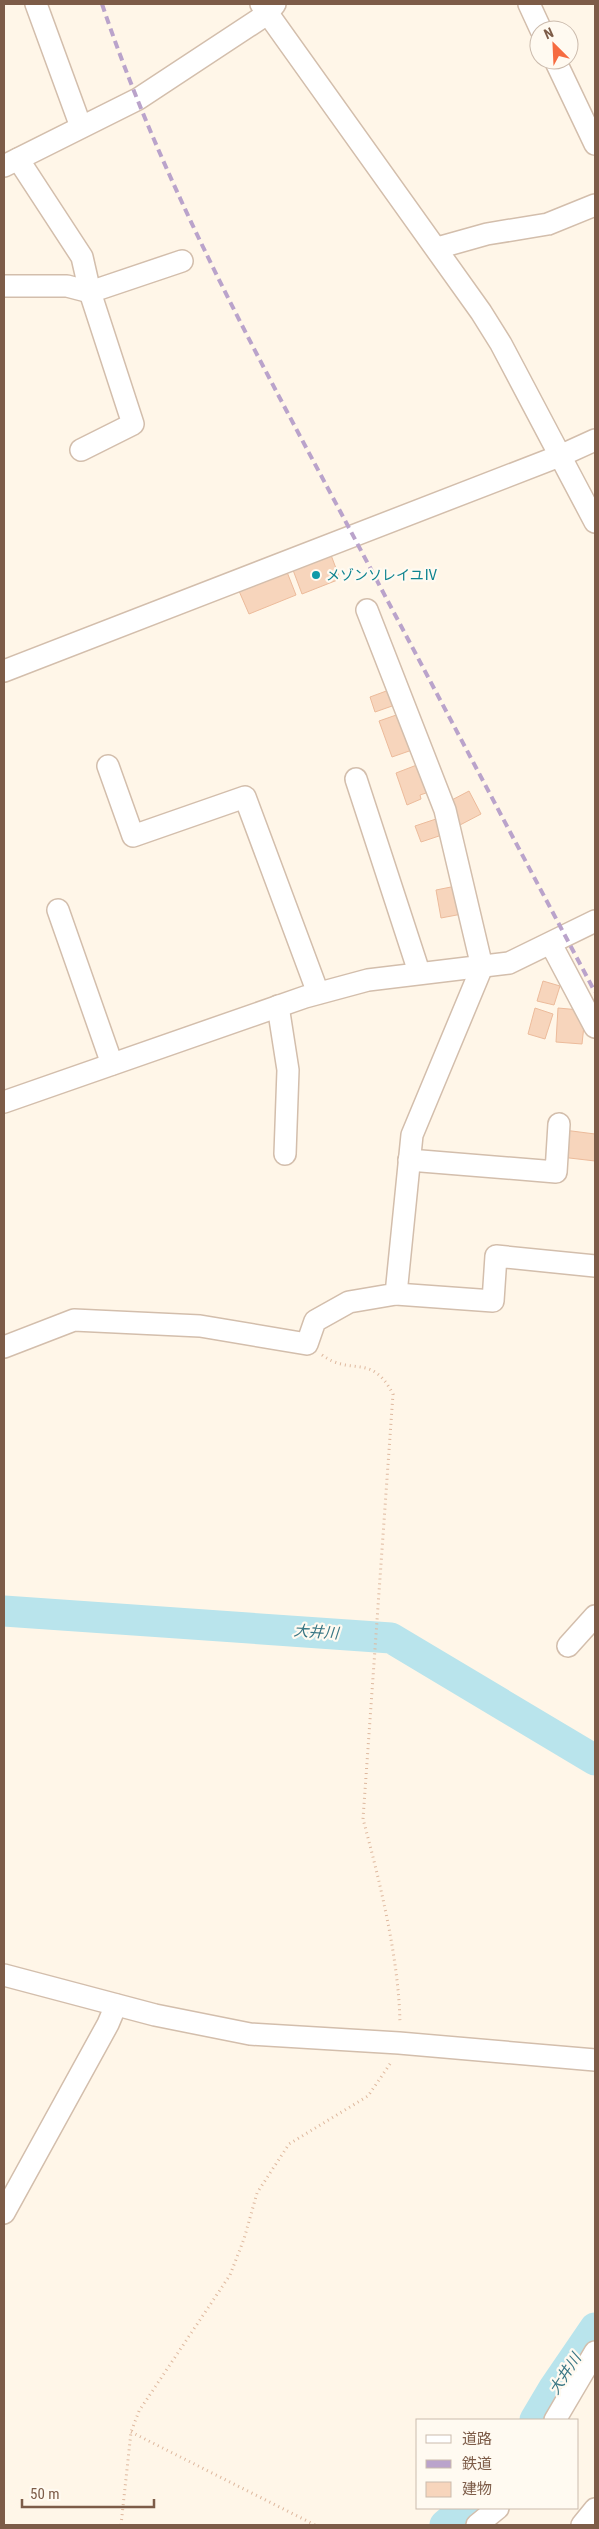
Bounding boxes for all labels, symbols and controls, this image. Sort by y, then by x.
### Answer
north arrow [529,20,579,70]
text: N [542,24,556,42]
place label: メゾンソレイユⅣ [326,567,438,583]
marker: メゾンソレイユⅣ [310,569,322,581]
water label: 大井川 [293,1621,341,1643]
water label: 大井川 [545,2349,586,2398]
legend [416,2419,579,2509]
text: 道路 [462,2430,492,2448]
text: 鉄道 [462,2455,492,2473]
scale bar [22,2476,155,2508]
text: 建物 [462,2480,492,2498]
text: 50 m [30,2485,60,2503]

